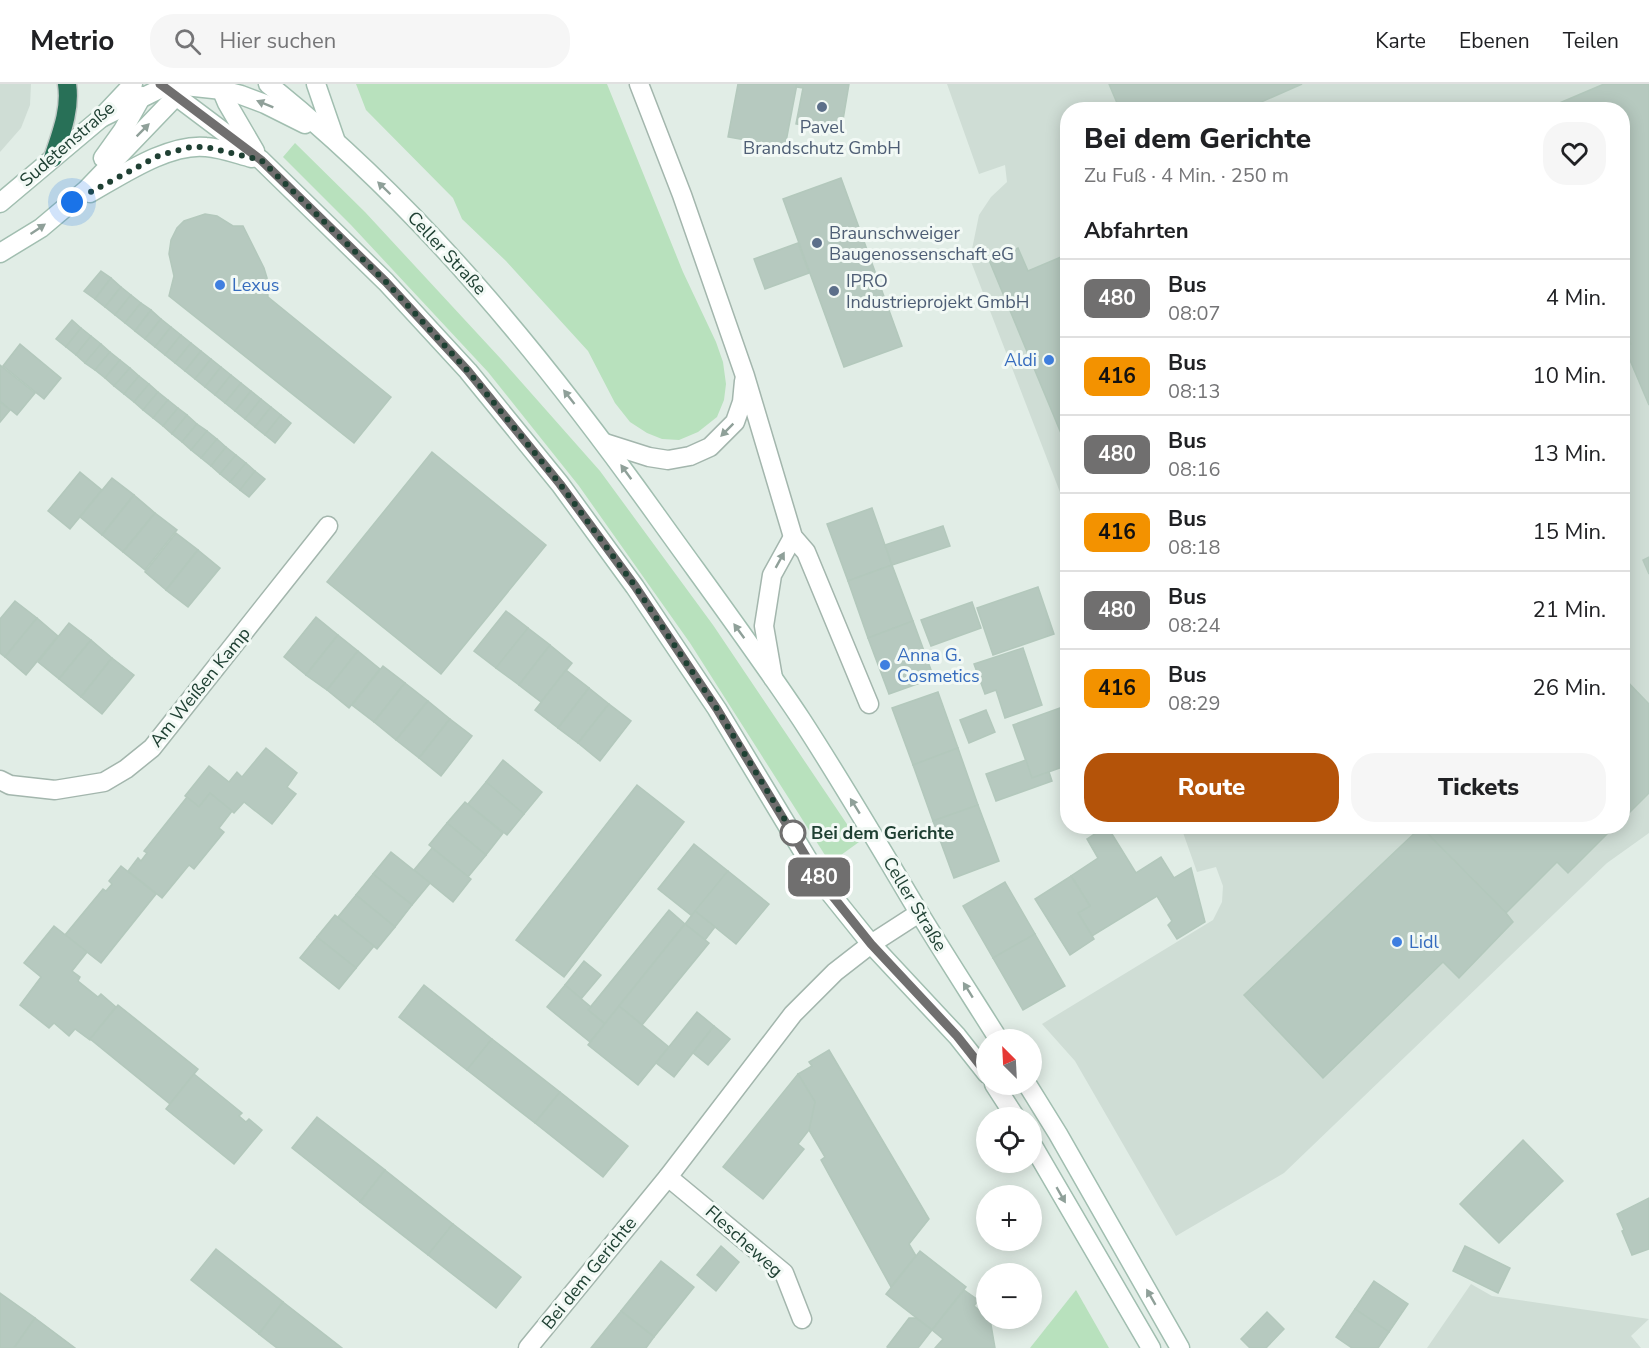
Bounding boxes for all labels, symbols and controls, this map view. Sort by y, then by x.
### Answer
search box [150,14,570,68]
text: Metrio [30,22,114,60]
icon: search [171,25,204,58]
text: Hier suchen [219,26,336,56]
text: Karte [1375,27,1426,55]
text: Ebenen [1459,27,1530,55]
text: Teilen [1563,27,1619,55]
street label: Sudetenstraße [14,96,120,192]
one-way arrow [256,99,274,108]
marker: Pavel Brandschutz GmbH [815,100,829,114]
place label: Pavel Brandschutz GmbH [743,115,901,160]
text: Bei dem Gerichte [1084,120,1311,158]
button: heart [1543,122,1606,185]
one-way arrow [135,124,149,138]
text: Zu Fuß · 4 Min. · 250 m [1084,162,1289,189]
one-way arrow [376,181,391,195]
your location [57,187,87,217]
street label: Celler Straße [402,206,492,300]
text: Abfahrten [1084,216,1189,246]
place label: Braunschweiger Baugenossenschaft eG [829,221,1014,266]
one-way arrow [29,223,45,235]
marker: Braunschweiger Baugenossenschaft eG [810,236,824,250]
place label: IPRO Industrieprojekt GmbH [846,269,1030,314]
text: Bus [1168,270,1207,300]
place label: Lexus [232,273,279,297]
marker: Lexus [213,278,227,292]
text: 4 Min. [1546,283,1606,313]
marker: IPRO Industrieprojekt GmbH [827,284,841,298]
text: 480 [1098,284,1136,312]
text: 08:07 [1168,300,1221,327]
place label: Aldi [1004,348,1037,372]
text: Bus [1168,348,1207,378]
marker: Aldi [1042,353,1056,367]
text: 10 Min. [1533,361,1606,391]
text: 416 [1098,362,1136,390]
text: 08:13 [1168,378,1221,405]
one-way arrow [563,389,575,404]
one-way arrow [720,422,734,437]
text: Bus [1168,426,1207,456]
text: 13 Min. [1533,439,1606,469]
text: 480 [1098,440,1136,468]
text: 08:16 [1168,456,1221,483]
one-way arrow [620,465,632,481]
text: Bus [1168,504,1207,534]
text: 15 Min. [1533,517,1606,547]
text: 416 [1098,518,1136,546]
text: 08:18 [1168,534,1221,561]
one-way arrow [775,552,785,569]
text: Bus [1168,582,1207,612]
text: 21 Min. [1533,595,1606,625]
text: 480 [1098,596,1136,624]
text: 08:24 [1168,612,1221,639]
street label: Am Weißen Kamp [144,622,256,752]
one-way arrow [733,623,745,639]
place label: Anna G. Cosmetics [897,643,980,688]
marker: Anna G. Cosmetics [878,658,892,672]
text: Bus [1168,660,1207,690]
text: 26 Min. [1533,673,1606,703]
text: 416 [1098,674,1136,702]
text: 08:29 [1168,690,1221,717]
button: Route [1084,753,1339,822]
button: Tickets [1351,753,1606,822]
one-way arrow [850,798,861,814]
marker: Bei dem Gerichte [780,820,806,846]
place label: Bei dem Gerichte [811,821,954,845]
street label: Celler Straße [877,852,953,956]
line badge: 480 [784,858,854,896]
text: 480 [800,863,838,891]
place label: Lidl [1409,930,1439,954]
marker: Lidl [1390,935,1404,949]
one-way arrow [962,982,973,998]
north arrow [976,1029,1042,1095]
map controls [976,1029,1042,1329]
button: locate [976,1107,1042,1173]
button: + [976,1185,1042,1251]
one-way arrow [1056,1187,1067,1203]
street label: Flescheweg [700,1200,788,1282]
street label: Bei dem Gerichte [536,1212,642,1334]
button: − [976,1263,1042,1329]
one-way arrow [1146,1288,1156,1305]

